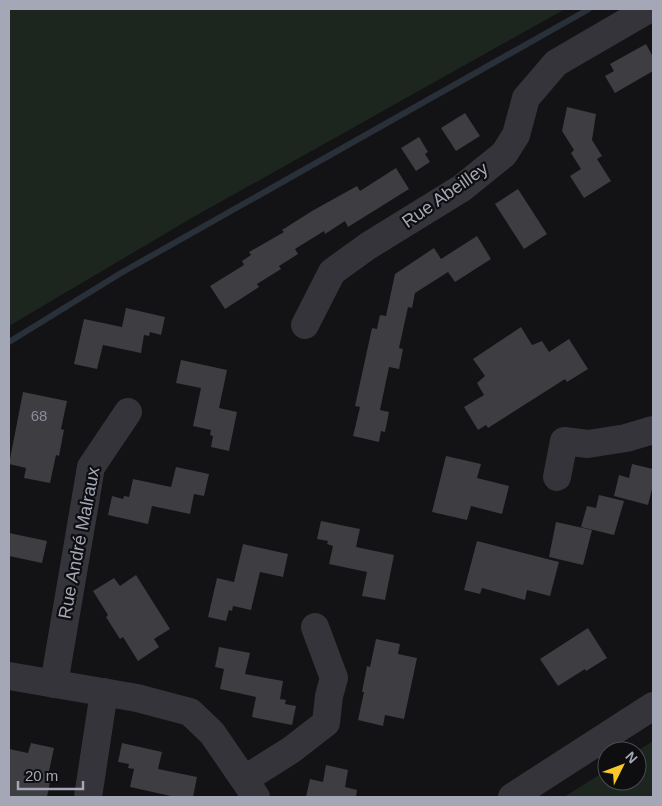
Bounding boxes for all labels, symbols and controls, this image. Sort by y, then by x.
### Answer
street label: Rue Abeilley [398,158,492,232]
house number: 68 [31,407,47,424]
street label: Rue André Malraux [54,465,104,621]
north arrow [597,741,647,791]
text: N [622,748,641,766]
scale bar [18,758,82,790]
text: 20 m [25,767,58,784]

